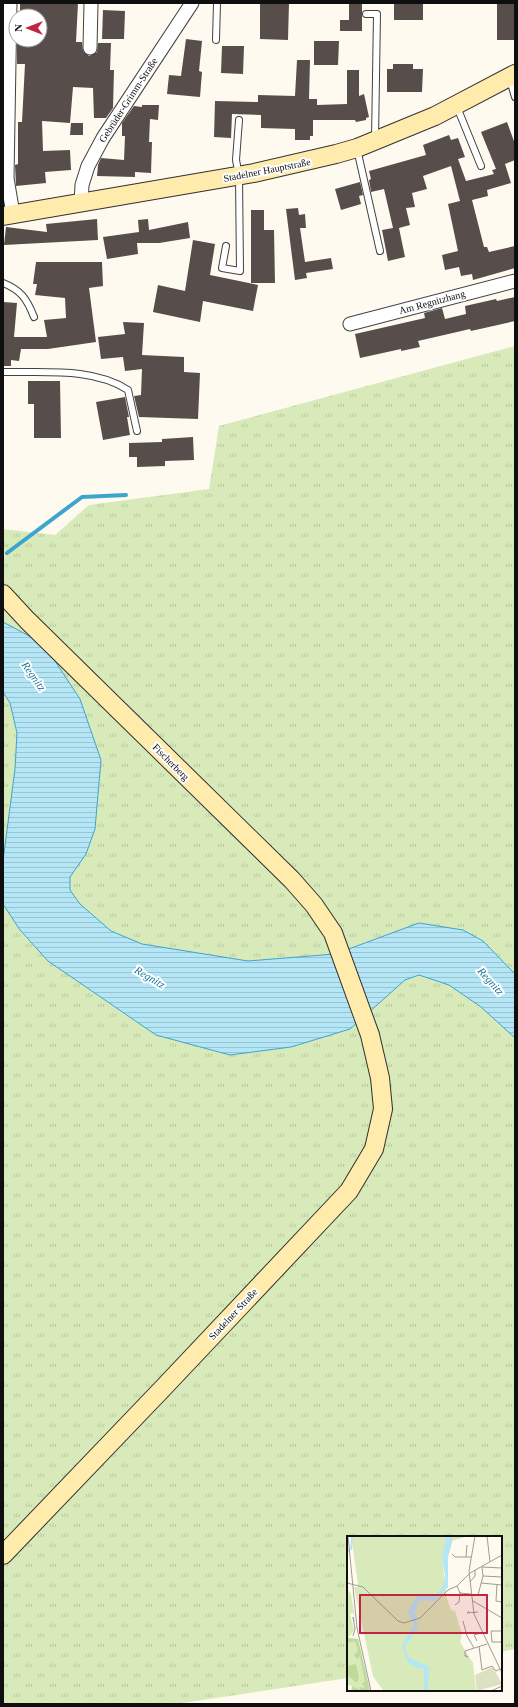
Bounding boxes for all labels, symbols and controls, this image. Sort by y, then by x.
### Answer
north arrow [8,8,48,48]
text: N [12,24,24,32]
street label: Gebrüder-Grimm-Straße [97,55,160,144]
street label: Stadelner Hauptstraße [222,156,312,184]
street label: Am Regnitzhang [398,288,466,316]
water label: Regnitz [19,658,49,694]
street label: Fischerberg [150,741,192,783]
water label: Regnitz [132,963,168,991]
water label: Regnitz [475,964,507,998]
street label: Stadelner Straße [207,1286,260,1342]
inset map [347,1536,502,1691]

